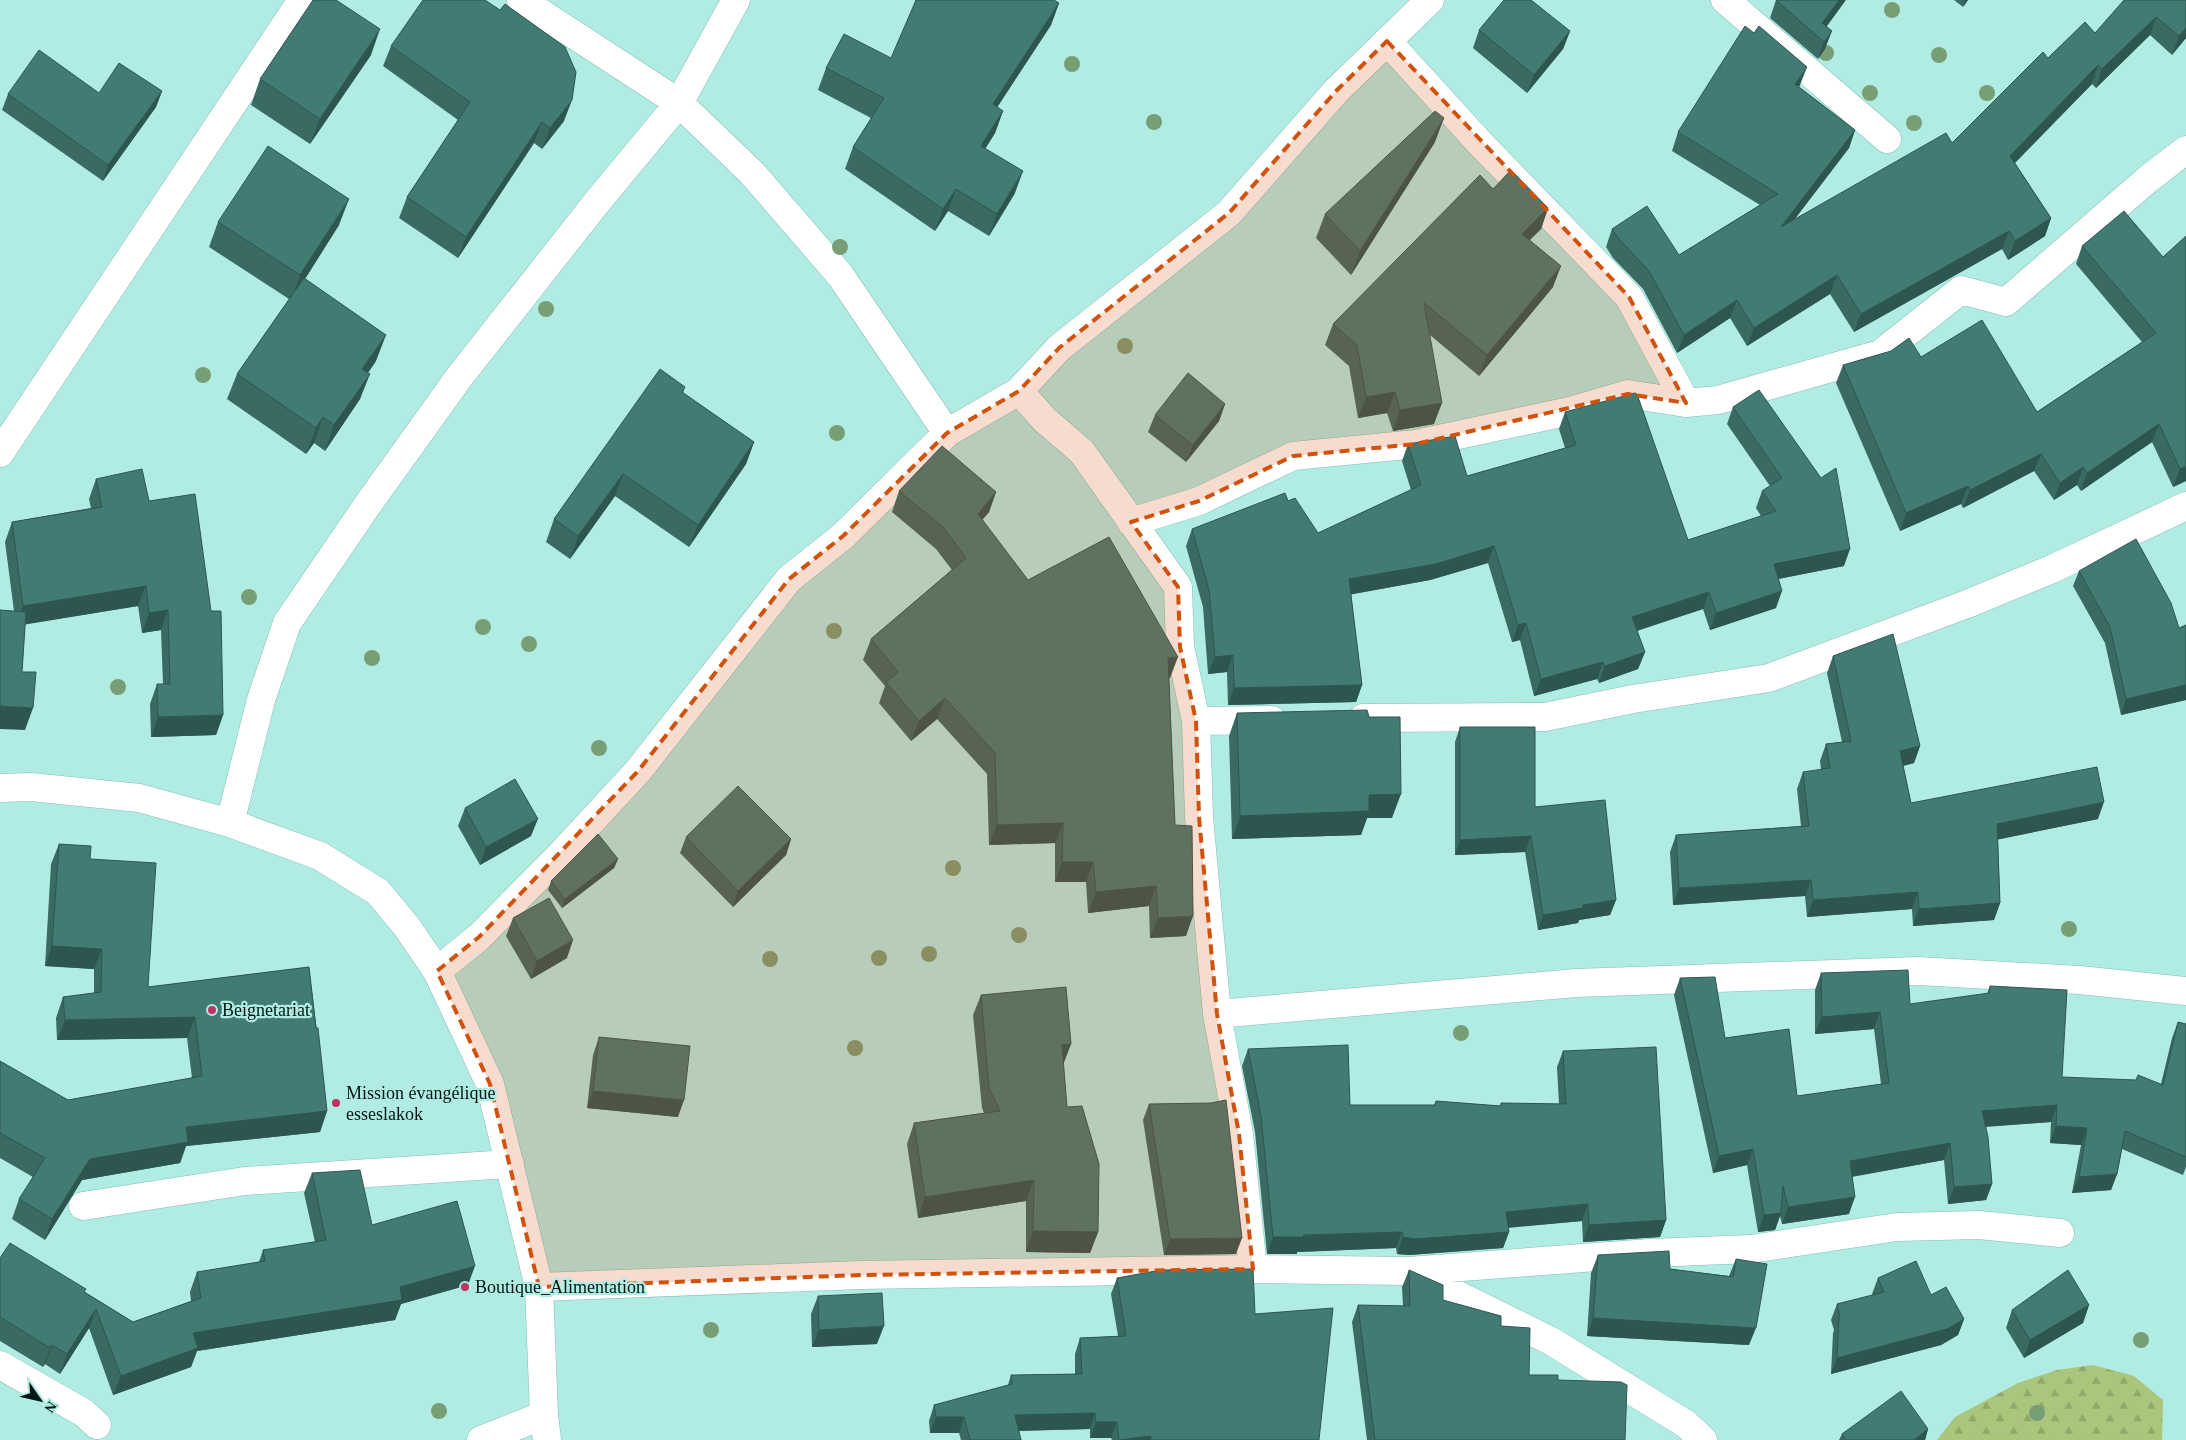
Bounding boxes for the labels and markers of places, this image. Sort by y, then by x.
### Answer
place label: Beignetariat [222,1000,310,1020]
marker: Beignetariat [206,1004,218,1016]
place label: Mission évangélique esseslakok [346,1083,495,1124]
marker: Mission évangélique esseslakok [330,1097,342,1109]
place label: Boutique_Alimentation [475,1277,645,1297]
marker: Boutique_Alimentation [459,1281,471,1293]

